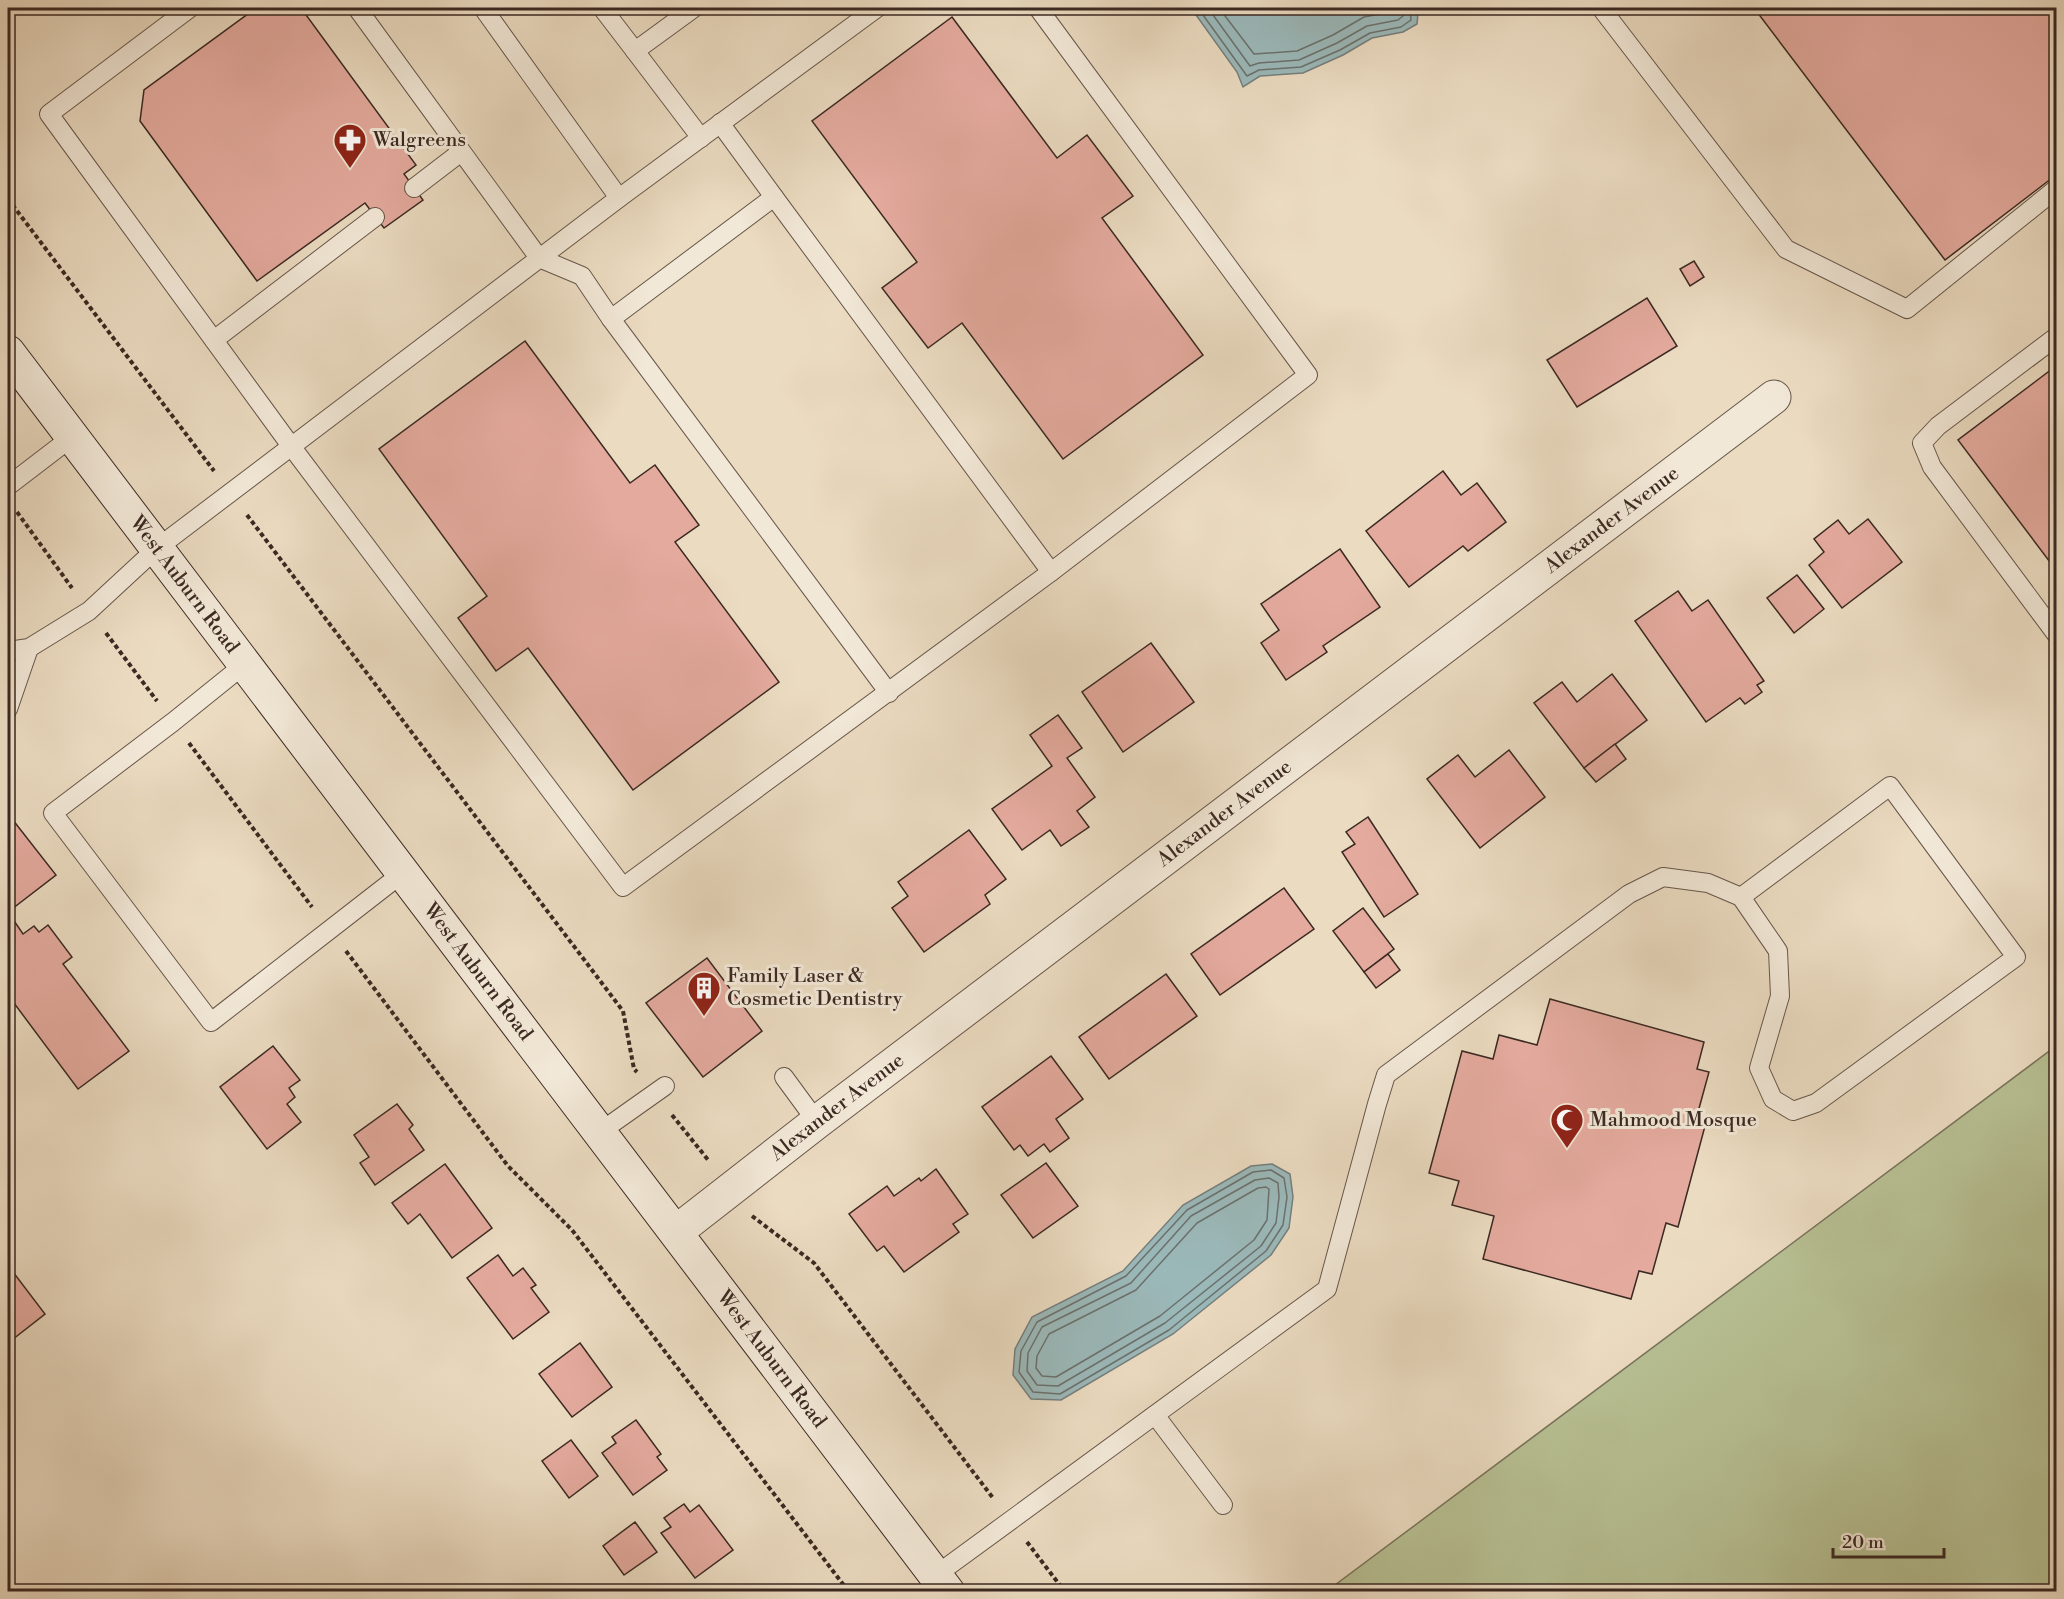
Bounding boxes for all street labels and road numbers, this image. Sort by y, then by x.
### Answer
street label: Alexander Avenue [1539,461,1684,579]
street label: West Auburn Road [124,510,245,659]
street label: Alexander Avenue [1151,754,1297,873]
street label: West Auburn Road [417,897,539,1046]
street label: Alexander Avenue [764,1048,909,1167]
street label: West Auburn Road [711,1285,832,1434]

